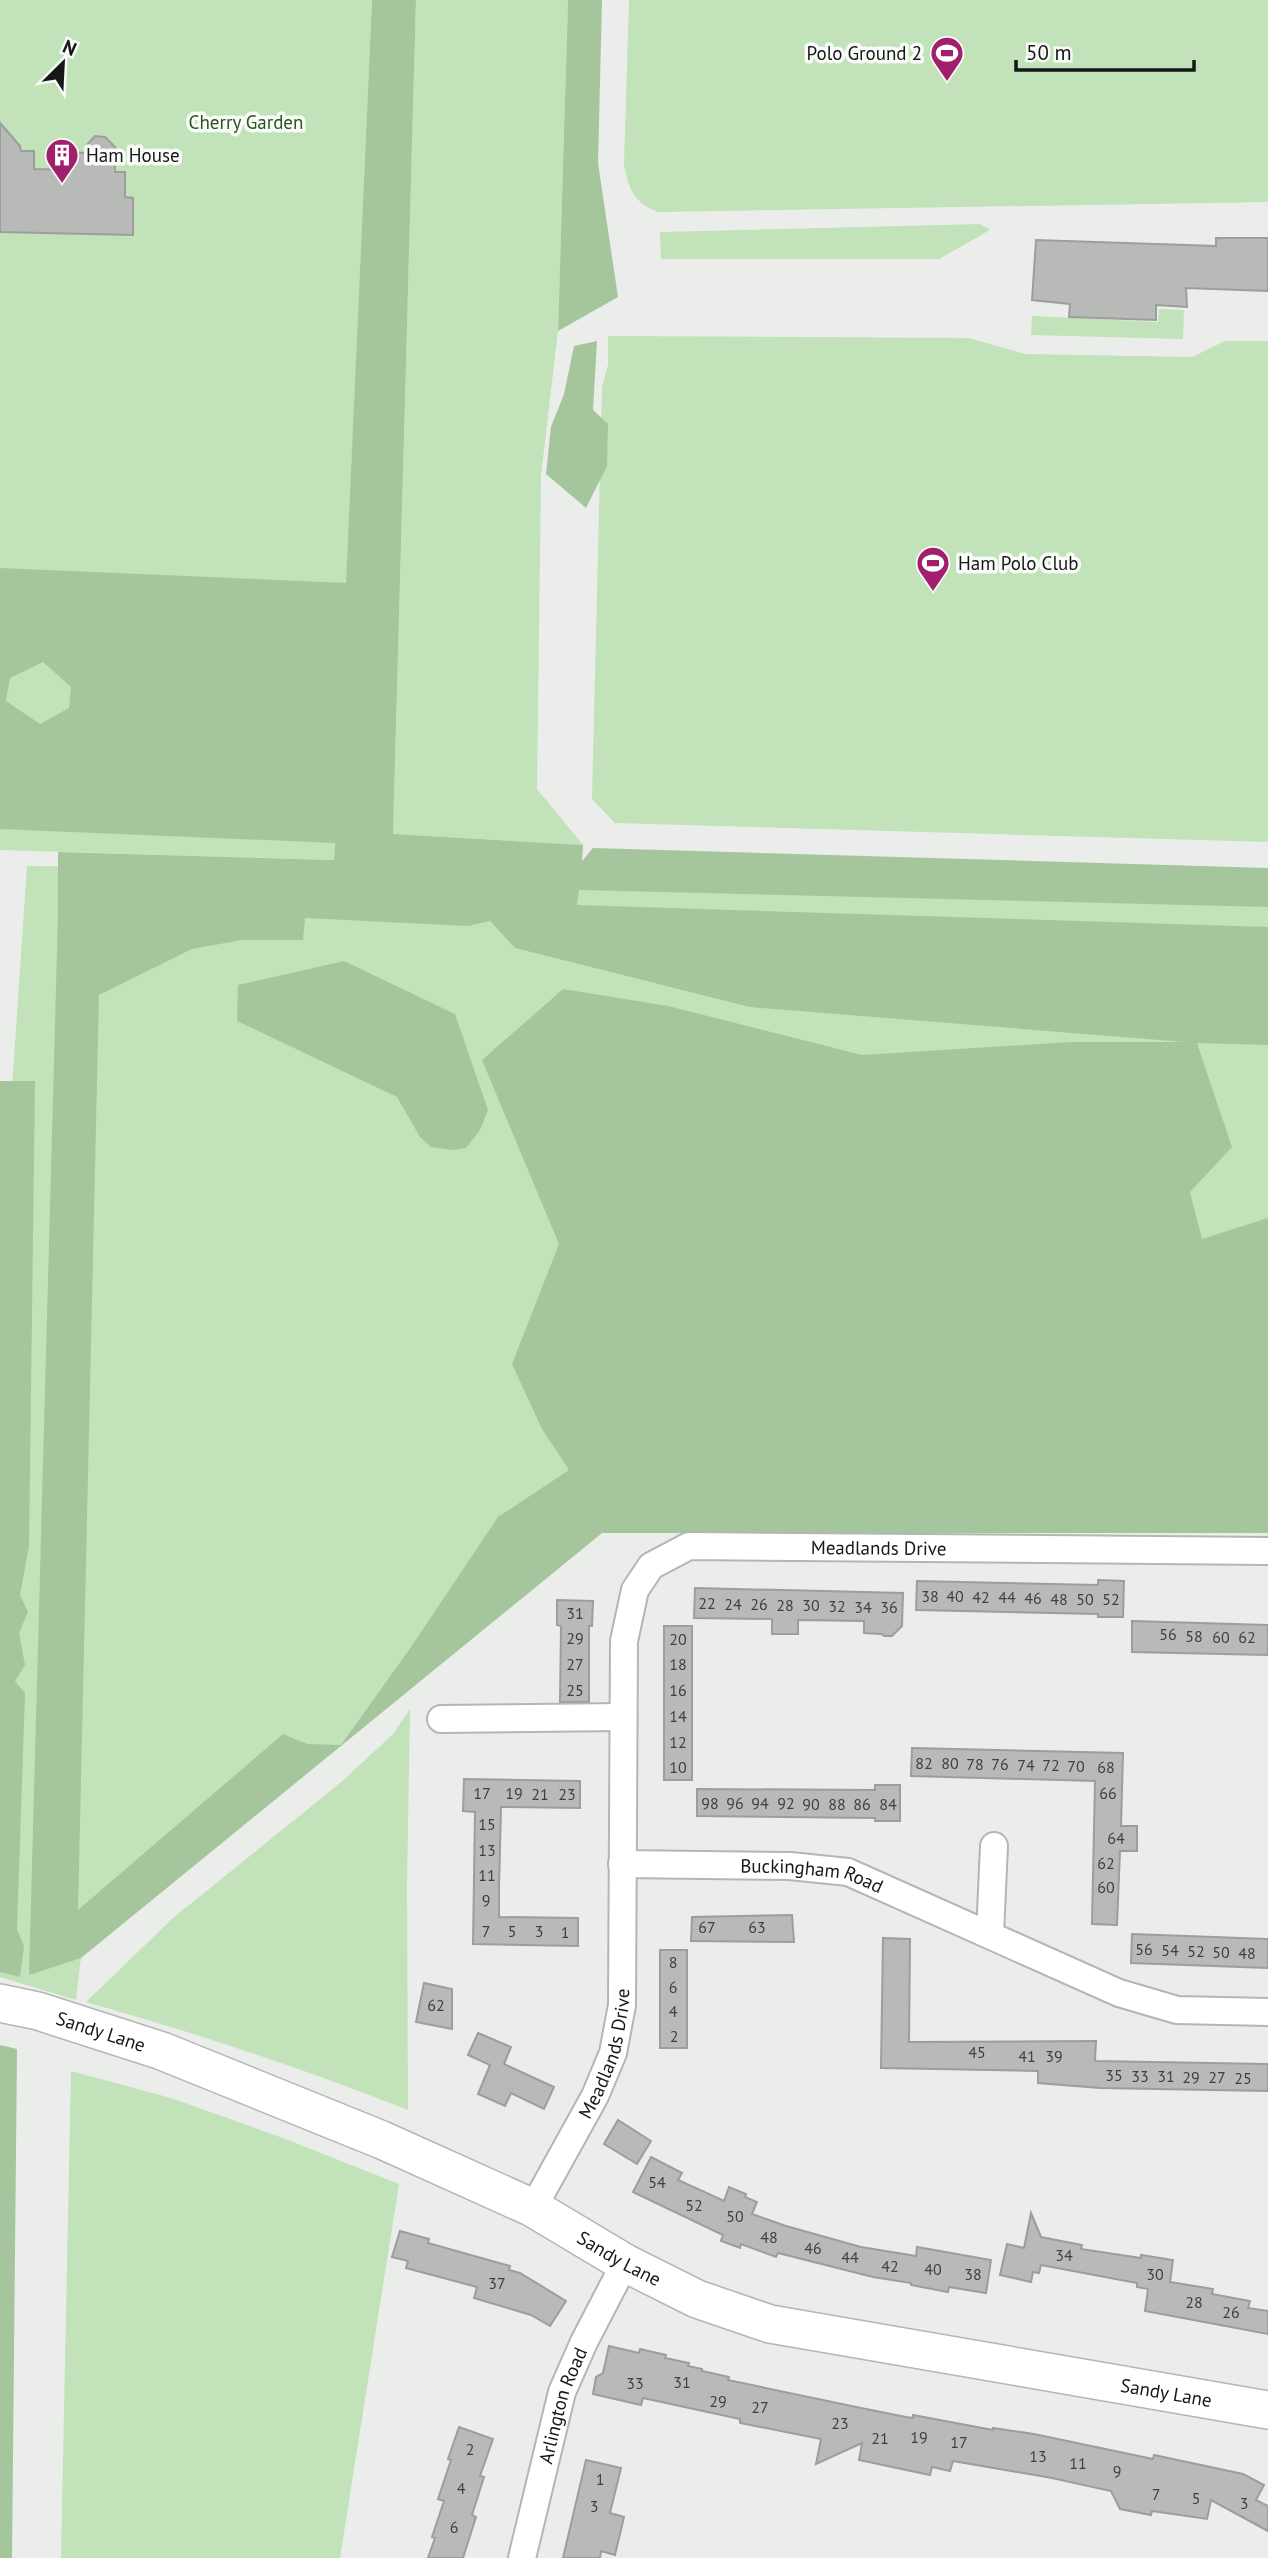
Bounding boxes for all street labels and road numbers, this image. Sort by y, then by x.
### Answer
street label: Meadlands Drive [811,1535,947,1560]
street label: Buckingham Road [740,1853,887,1898]
street label: Meadlands Drive [573,1989,634,2123]
street label: Sandy Lane [53,2006,149,2057]
street label: Sandy Lane [573,2225,665,2291]
street label: Arlington Road [533,2343,592,2466]
street label: Sandy Lane [1119,2373,1214,2412]

